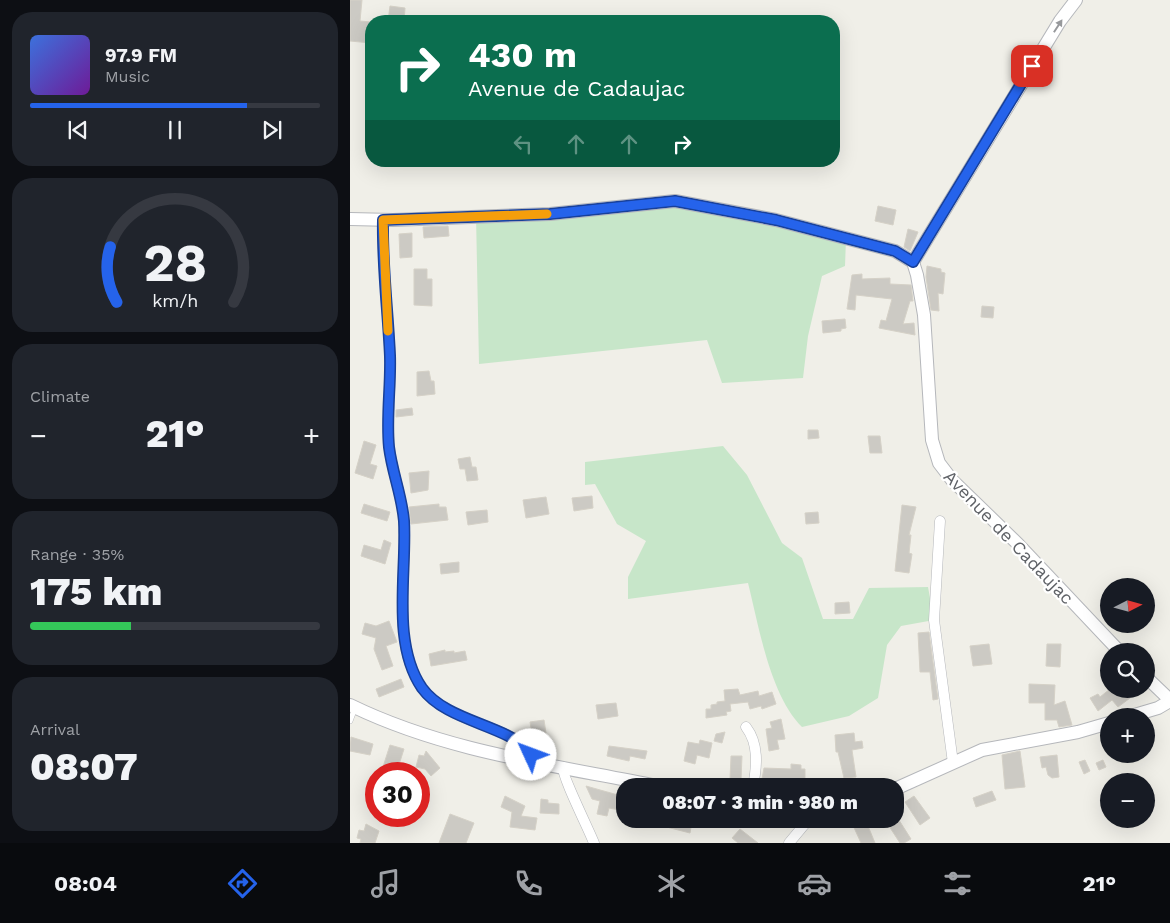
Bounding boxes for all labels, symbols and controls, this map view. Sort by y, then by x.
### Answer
one-way arrow [1053,20,1062,33]
text: 430 m [468,34,577,76]
icon: right [385,35,450,100]
text: 97.9 FM [105,44,177,67]
pin [1011,45,1053,87]
icon: arrive [1018,52,1046,80]
text: Music [105,67,150,86]
text: Avenue de Cadaujac [468,76,685,101]
icon: previous [64,116,92,144]
icon: pause [161,116,189,144]
icon: next [258,116,286,144]
icon: left [509,130,537,158]
icon: ahead [562,130,590,158]
icon: ahead [615,130,643,158]
icon: right [668,130,696,158]
text: 28 [143,233,207,294]
text: km/h [152,290,198,311]
text: Climate [30,387,90,406]
text: 21° [145,412,205,456]
text: − [30,419,47,452]
text: + [303,419,320,452]
street label: Avenue de Cadaujac [940,466,1078,608]
text: Range · 35% [30,545,124,564]
text: 175 km [30,570,162,614]
north arrow [1100,578,1155,632]
map controls [1100,578,1155,828]
button: search [1100,643,1155,698]
button: + [1100,708,1155,763]
text: Arrival [30,720,80,739]
position arrow [504,728,556,780]
text: 08:07 [30,745,138,789]
speed limit sign: 30 [365,762,430,827]
button: − [1100,773,1155,828]
text: 08:07 · 3 min · 980 m [662,791,858,814]
icon: directions [225,866,260,901]
icon: music [368,866,403,901]
icon: phone [511,866,546,901]
icon: climate [654,866,689,901]
icon: car [797,866,832,901]
icon: filters [940,866,975,901]
text: 08:04 [54,871,117,896]
text: 21° [1083,871,1116,896]

